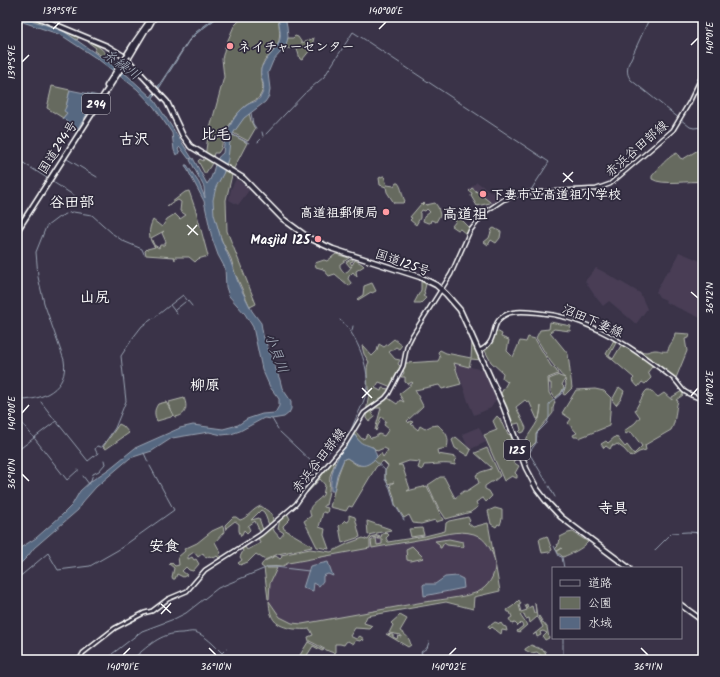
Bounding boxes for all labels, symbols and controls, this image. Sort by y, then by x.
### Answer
text: 139°59'E [43,3,78,19]
text: 140°00'E [369,3,404,19]
text: 140°01'E [702,21,718,54]
place label: ネイチャーセンター [238,37,354,58]
marker: ネイチャーセンター [225,41,235,51]
text: 139°59'E [4,44,20,79]
water label: 糸繰川 [98,44,145,86]
road number: 294 [82,94,110,114]
street label: 赤浜谷田部線 [601,115,674,183]
street label: 国道294号 [33,117,83,179]
district label: 比毛 [201,123,231,147]
district label: 古沢 [119,128,149,152]
place label: 下妻市立高道祖小学校 [491,185,621,206]
marker: 下妻市立高道祖小学校 [478,189,488,199]
district label: 谷田部 [49,191,95,215]
place label: 高道祖郵便局 [300,203,378,224]
district label: 高道祖 [442,203,488,227]
marker: 高道祖郵便局 [381,207,391,217]
place label: Masjid 125 [251,230,311,251]
marker: Masjid 125 [313,234,323,244]
street label: 国道125号 [372,244,433,283]
text: 36°12'N [702,282,718,314]
district label: 山尻 [80,286,110,310]
street label: 沼田下妻線 [558,299,627,344]
water label: 小貝川 [258,330,294,377]
text: 140°02'E [702,369,718,406]
district label: 柳原 [190,374,220,398]
text: 140°00'E [4,395,20,430]
street label: 赤浜谷田部線 [287,423,352,498]
road number: 125 [504,440,530,460]
text: 36°10'N [4,458,20,490]
district label: 寺具 [598,497,628,521]
district label: 安食 [149,535,179,559]
legend [552,567,682,639]
text: 道路 [588,574,612,593]
text: 公園 [588,594,612,613]
text: 水域 [588,614,612,633]
text: 140°01'E [107,659,140,675]
text: 36°10'N [200,659,232,675]
text: 140°02'E [431,659,468,675]
text: 36°11'N [633,659,663,675]

